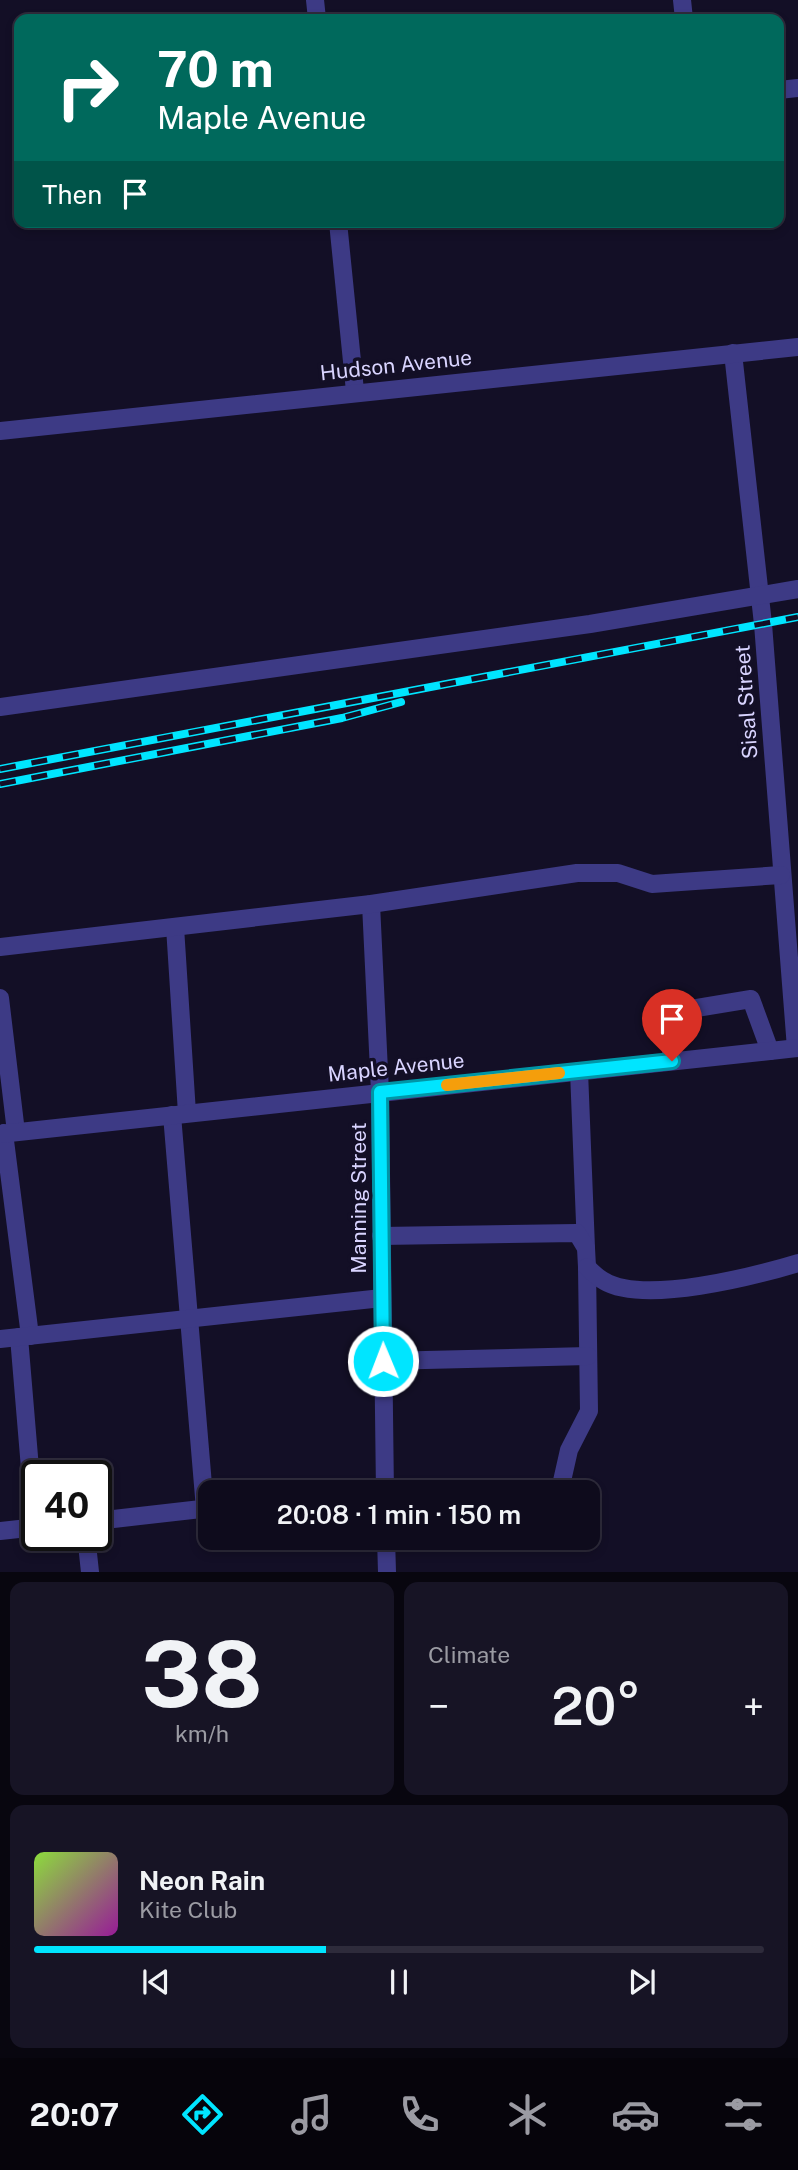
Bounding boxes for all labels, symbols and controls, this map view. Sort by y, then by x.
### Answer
text: 70 m [157,40,274,98]
icon: right [42,42,133,133]
text: Maple Avenue [157,99,366,136]
icon: arrive [116,175,154,213]
text: Then [42,179,102,210]
street label: Hudson Avenue [319,345,473,385]
street label: Sisal Street [730,644,762,760]
pin [642,989,702,1061]
icon: arrive [653,1000,691,1038]
street label: Maple Avenue [326,1047,466,1087]
street label: Manning Street [346,1122,371,1274]
position arrow [346,1324,420,1398]
speed limit sign: 40 [21,1460,112,1551]
text: 20:08 · 1 min · 150 m [277,1499,521,1530]
text: 38 [141,1621,263,1727]
text: Climate [428,1641,510,1668]
text: 20° [551,1676,641,1737]
text: − [428,1684,449,1729]
text: + [743,1684,764,1729]
text: km/h [175,1720,229,1747]
text: Neon Rain [139,1865,265,1896]
text: Kite Club [139,1896,237,1923]
icon: previous [137,1963,175,2001]
icon: pause [380,1963,418,2001]
icon: next [623,1963,661,2001]
icon: directions [178,2090,227,2139]
icon: music [287,2090,336,2139]
icon: phone [395,2090,444,2139]
icon: climate [503,2090,552,2139]
icon: car [611,2090,660,2139]
icon: filters [719,2090,768,2139]
text: 20:07 [30,2096,119,2133]

